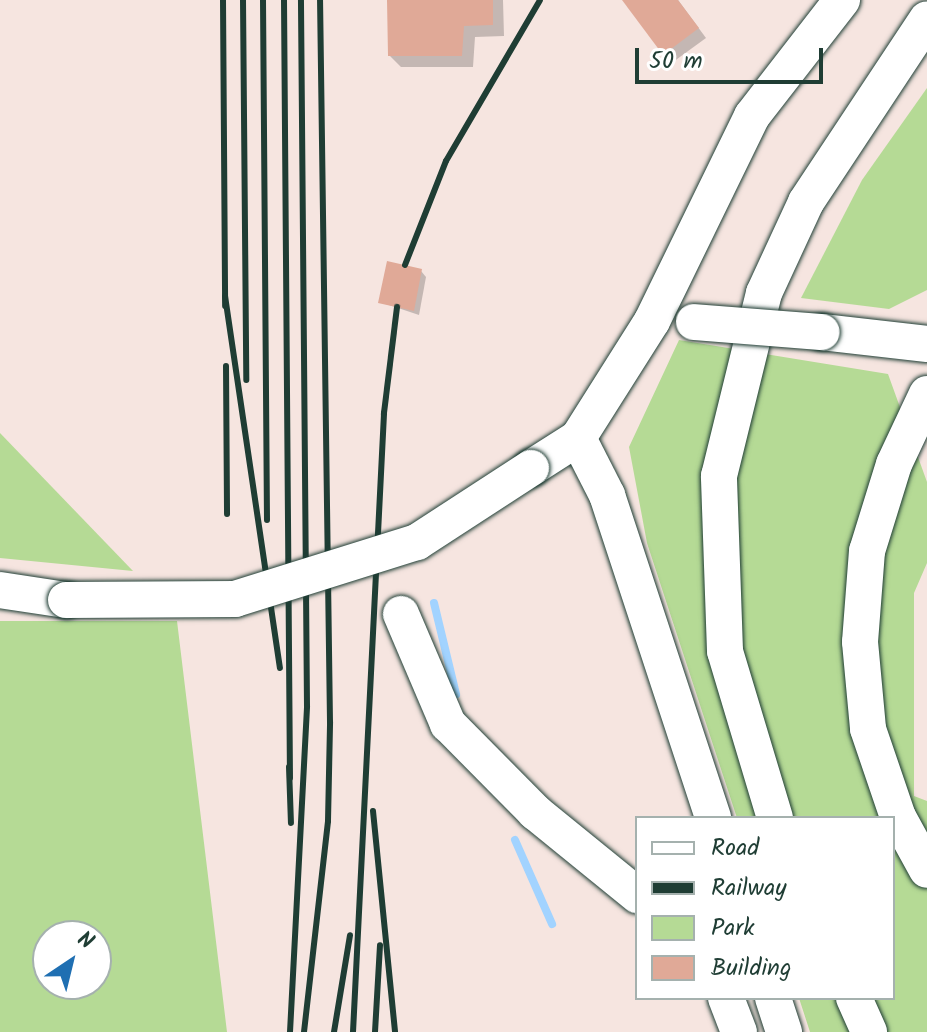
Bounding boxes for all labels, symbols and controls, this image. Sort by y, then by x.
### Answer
scale bar [639,32,827,82]
text: 50 m [649,42,703,81]
legend [635,816,895,1000]
text: Road [711,829,759,868]
text: Railway [711,869,787,908]
text: Park [711,909,755,948]
north arrow [32,920,112,1000]
text: N [69,923,101,960]
text: Building [711,949,791,988]

